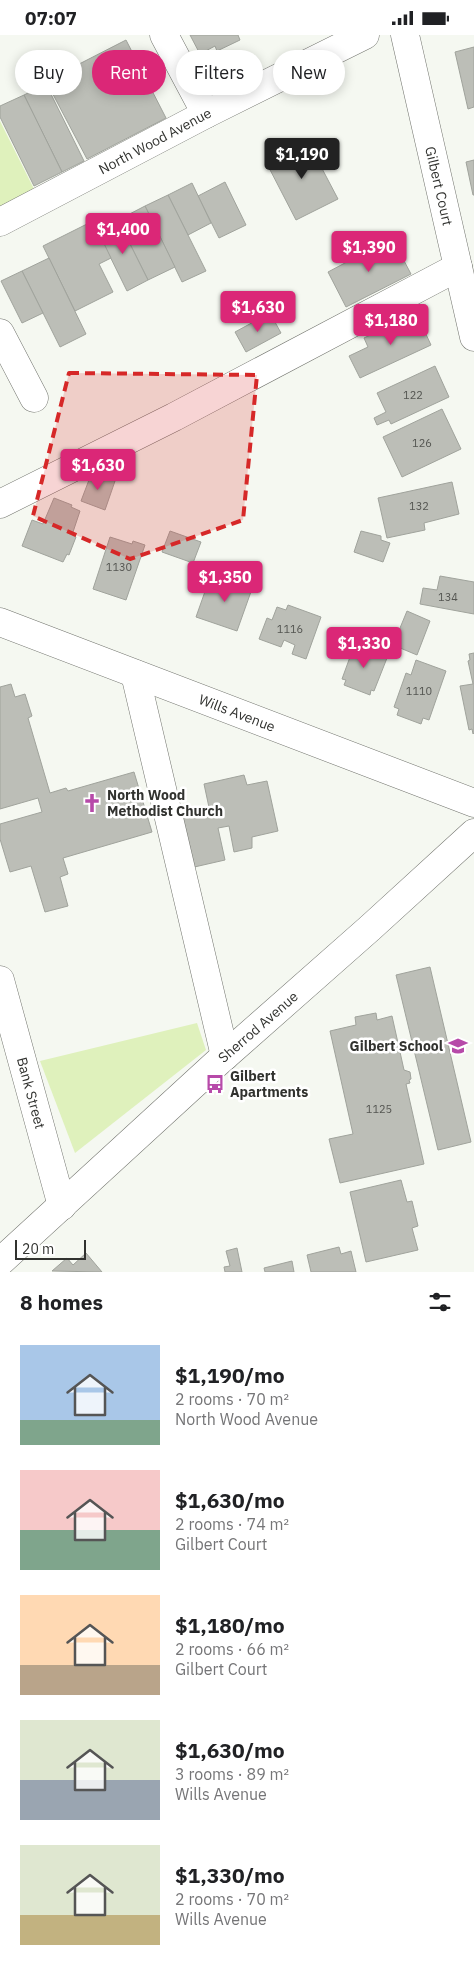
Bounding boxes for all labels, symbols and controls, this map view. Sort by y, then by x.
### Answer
text: 07:07 [25,6,77,30]
chip: Buy [15,50,82,95]
chip: Rent [92,50,166,95]
chip: Filters [176,50,263,95]
chip: New [273,50,345,95]
street label: North Wood Avenue [95,104,215,178]
pin: $1,190 [261,137,343,180]
text: $1,190 [276,144,328,164]
street label: Gilbert Court [421,145,457,227]
pin: $1,400 [82,213,164,255]
text: $1,400 [97,219,149,239]
pin: $1,390 [328,231,410,273]
text: $1,390 [343,237,395,257]
pin: $1,630 [217,291,299,333]
text: $1,630 [232,297,284,317]
pin: $1,180 [350,303,432,346]
text: $1,180 [365,310,417,330]
house number: 122 [403,388,423,402]
house number: 126 [412,436,432,450]
pin: $1,630 [57,449,139,491]
text: $1,630 [72,455,124,475]
house number: 132 [409,499,429,513]
house number: 1130 [106,560,132,574]
pin: $1,350 [184,561,266,603]
text: $1,350 [199,567,251,587]
house number: 134 [438,590,458,604]
house number: 1116 [277,622,303,636]
pin: $1,330 [323,627,405,669]
text: $1,330 [338,633,390,653]
house number: 1110 [406,684,432,698]
street label: Wills Avenue [196,690,278,736]
place label: North Wood Methodist Church [107,786,223,820]
church icon: North Wood Methodist Church [81,792,103,814]
street label: Sherrod Avenue [214,987,302,1067]
school or university icon: Gilbert School [447,1035,469,1057]
place label: Gilbert School [350,1037,443,1055]
street label: Bank Street [13,1055,49,1131]
place label: Gilbert Apartments [230,1067,308,1101]
bus stop icon: Gilbert Apartments [204,1073,226,1095]
house number: 1125 [366,1102,392,1116]
scale bar [15,1237,86,1260]
text: 20 m [22,1240,54,1258]
text: 8 homes [20,1288,103,1316]
icon: filters [426,1288,454,1316]
text: $1,190/mo [175,1361,285,1389]
icon: home [60,1365,120,1425]
text: 2 rooms · 70 m² [175,1389,289,1409]
text: North Wood Avenue [175,1409,318,1429]
text: $1,630/mo [175,1486,285,1514]
icon: home [60,1490,120,1550]
text: 2 rooms · 74 m² [175,1514,289,1534]
text: Gilbert Court [175,1534,267,1554]
text: $1,180/mo [175,1611,285,1639]
icon: home [60,1615,120,1675]
text: 2 rooms · 66 m² [175,1639,289,1659]
text: Gilbert Court [175,1659,267,1679]
text: $1,630/mo [175,1736,285,1764]
icon: home [60,1740,120,1800]
text: 3 rooms · 89 m² [175,1764,289,1784]
text: Wills Avenue [175,1784,267,1804]
text: $1,330/mo [175,1861,285,1889]
icon: home [60,1865,120,1925]
text: 2 rooms · 70 m² [175,1889,289,1909]
text: Wills Avenue [175,1909,267,1929]

